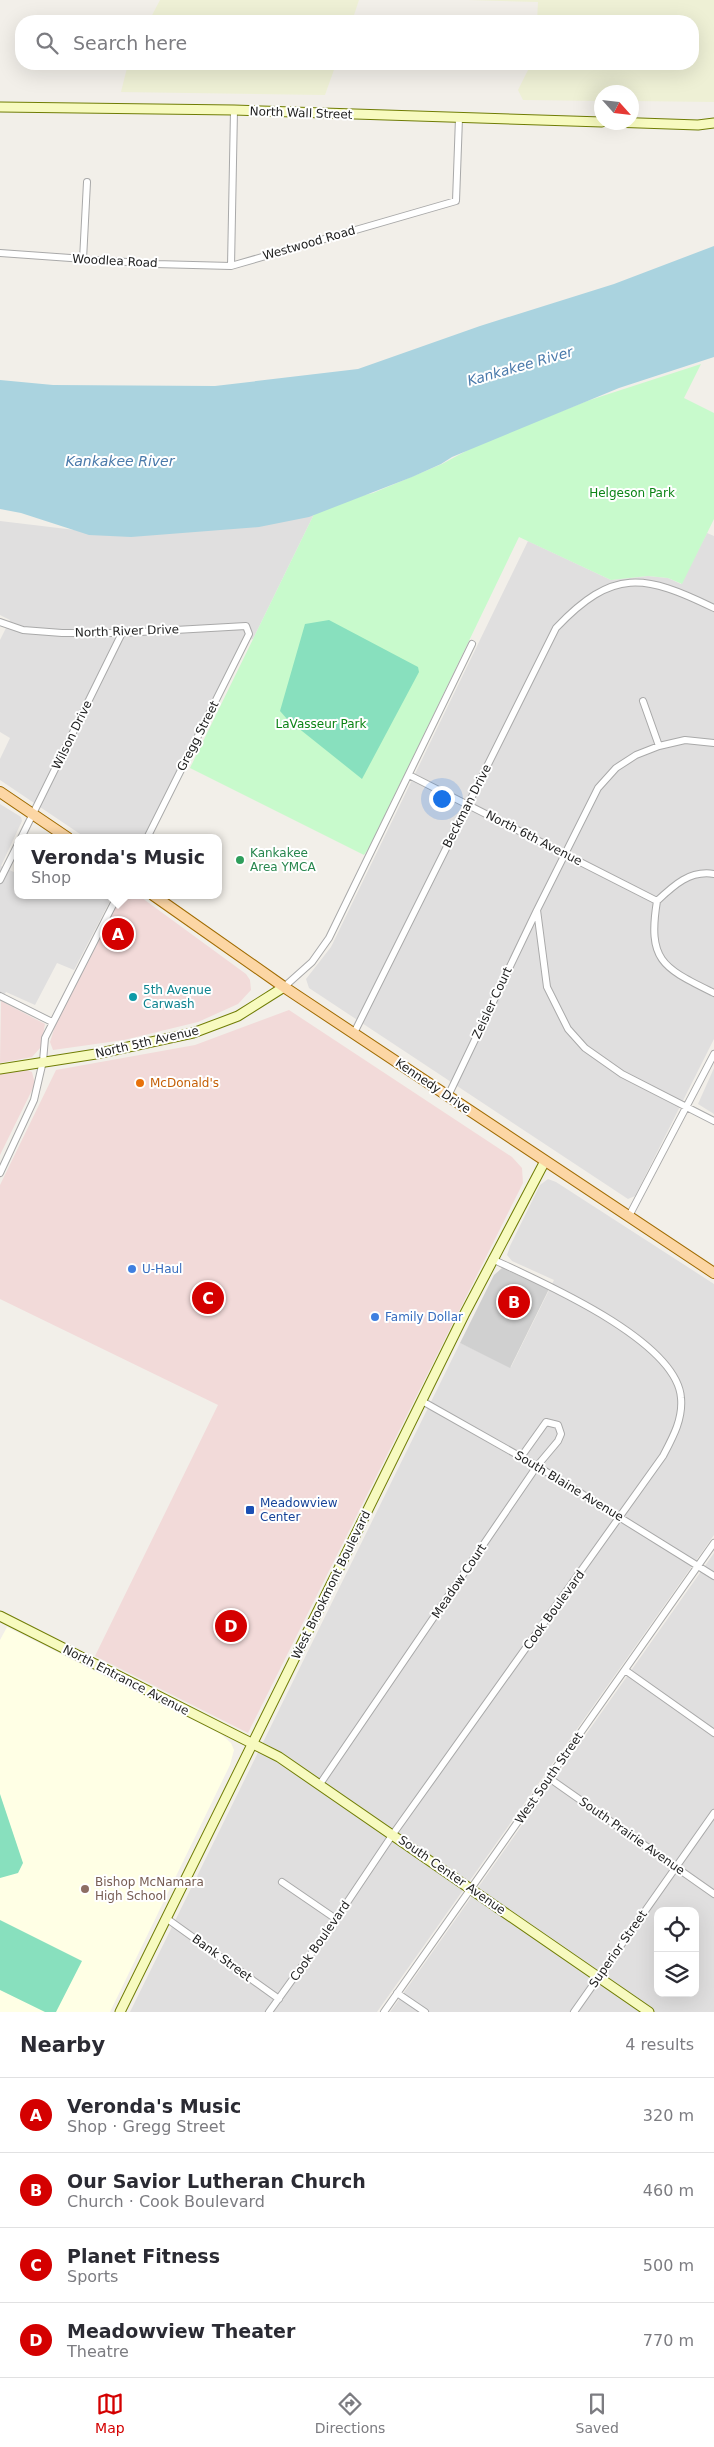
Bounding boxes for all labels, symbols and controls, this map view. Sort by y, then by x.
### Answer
search box [15,15,699,70]
icon: search [33,29,61,57]
text: Search here [73,32,187,54]
north arrow [594,85,639,130]
street label: North Wall Street [249,104,353,122]
street label: Westwood Road [261,223,357,263]
street label: Woodlea Road [72,252,158,270]
water label: Kankakee River [465,343,576,389]
water label: Kankakee River [66,453,176,469]
park label: Helgeson Park [589,486,675,500]
street label: North River Drive [75,622,179,640]
street label: Wilson Drive [49,698,95,772]
street label: Gregg Street [174,698,222,773]
park label: LaVasseur Park [276,717,366,731]
street label: Beckman Drive [440,762,494,850]
your location [429,786,455,812]
street label: North 6th Avenue [484,808,584,868]
popup [14,834,222,899]
text: Veronda's Music [31,846,205,868]
place label: Kankakee Area YMCA [250,846,316,874]
marker: Kankakee Area YMCA [234,854,246,866]
text: Shop [31,868,71,887]
pin: A [102,915,134,953]
street label: Zeisler Court [469,965,515,1041]
place label: 5th Avenue Carwash [143,983,211,1011]
marker: 5th Avenue Carwash [127,991,139,1003]
street label: North 5th Avenue [94,1023,200,1061]
street label: Kennedy Drive [393,1056,473,1116]
place label: McDonald's [150,1076,219,1090]
marker: McDonald's [134,1077,146,1089]
place label: U-Haul [142,1262,182,1276]
marker: U-Haul [126,1263,138,1275]
pin: C [192,1279,224,1317]
pin: B [498,1283,530,1321]
place label: Family Dollar [385,1310,463,1324]
marker: Family Dollar [369,1311,381,1323]
street label: South Blaine Avenue [512,1448,626,1524]
place label: Meadowview Center [260,1496,338,1524]
marker: Meadowview Center [244,1504,256,1516]
street label: West Brookmont Boulevard [289,1508,373,1662]
street label: Meadow Court [429,1541,489,1621]
street label: Cook Boulevard [521,1568,587,1652]
pin: D [215,1607,247,1645]
street label: North Entrance Avenue [61,1642,191,1718]
street label: West South Street [512,1729,586,1826]
street label: South Prairie Avenue [577,1794,687,1878]
street label: South Center Avenue [396,1833,508,1917]
place label: Bishop McNamara High School [95,1875,204,1903]
marker: Bishop McNamara High School [79,1883,91,1895]
street label: Cook Boulevard [287,1898,353,1984]
street label: Superior Street [586,1907,650,1990]
map controls [654,1907,699,1997]
button: locate [654,1907,699,1952]
street label: Bank Street [189,1932,255,1985]
button: layers [654,1952,699,1997]
text: Nearby [20,2033,105,2057]
text: 4 results [625,2035,694,2054]
text: Veronda's Music [67,2095,241,2117]
text: A [30,2106,42,2125]
text: 320 m [643,2106,694,2125]
text: Shop · Gregg Street [67,2117,225,2136]
text: Our Savior Lutheran Church [67,2170,366,2192]
text: B [30,2181,42,2200]
text: 460 m [643,2181,694,2200]
text: Church · Cook Boulevard [67,2192,265,2211]
text: Planet Fitness [67,2245,220,2267]
text: C [30,2256,42,2275]
text: 500 m [643,2256,694,2275]
text: Sports [67,2267,118,2286]
text: Meadowview Theater [67,2320,295,2342]
text: D [29,2331,43,2350]
text: 770 m [643,2331,694,2350]
text: Theatre [67,2342,129,2361]
tab: Map [95,2390,125,2436]
tab: Directions [315,2390,385,2436]
tab: Saved [576,2390,619,2436]

